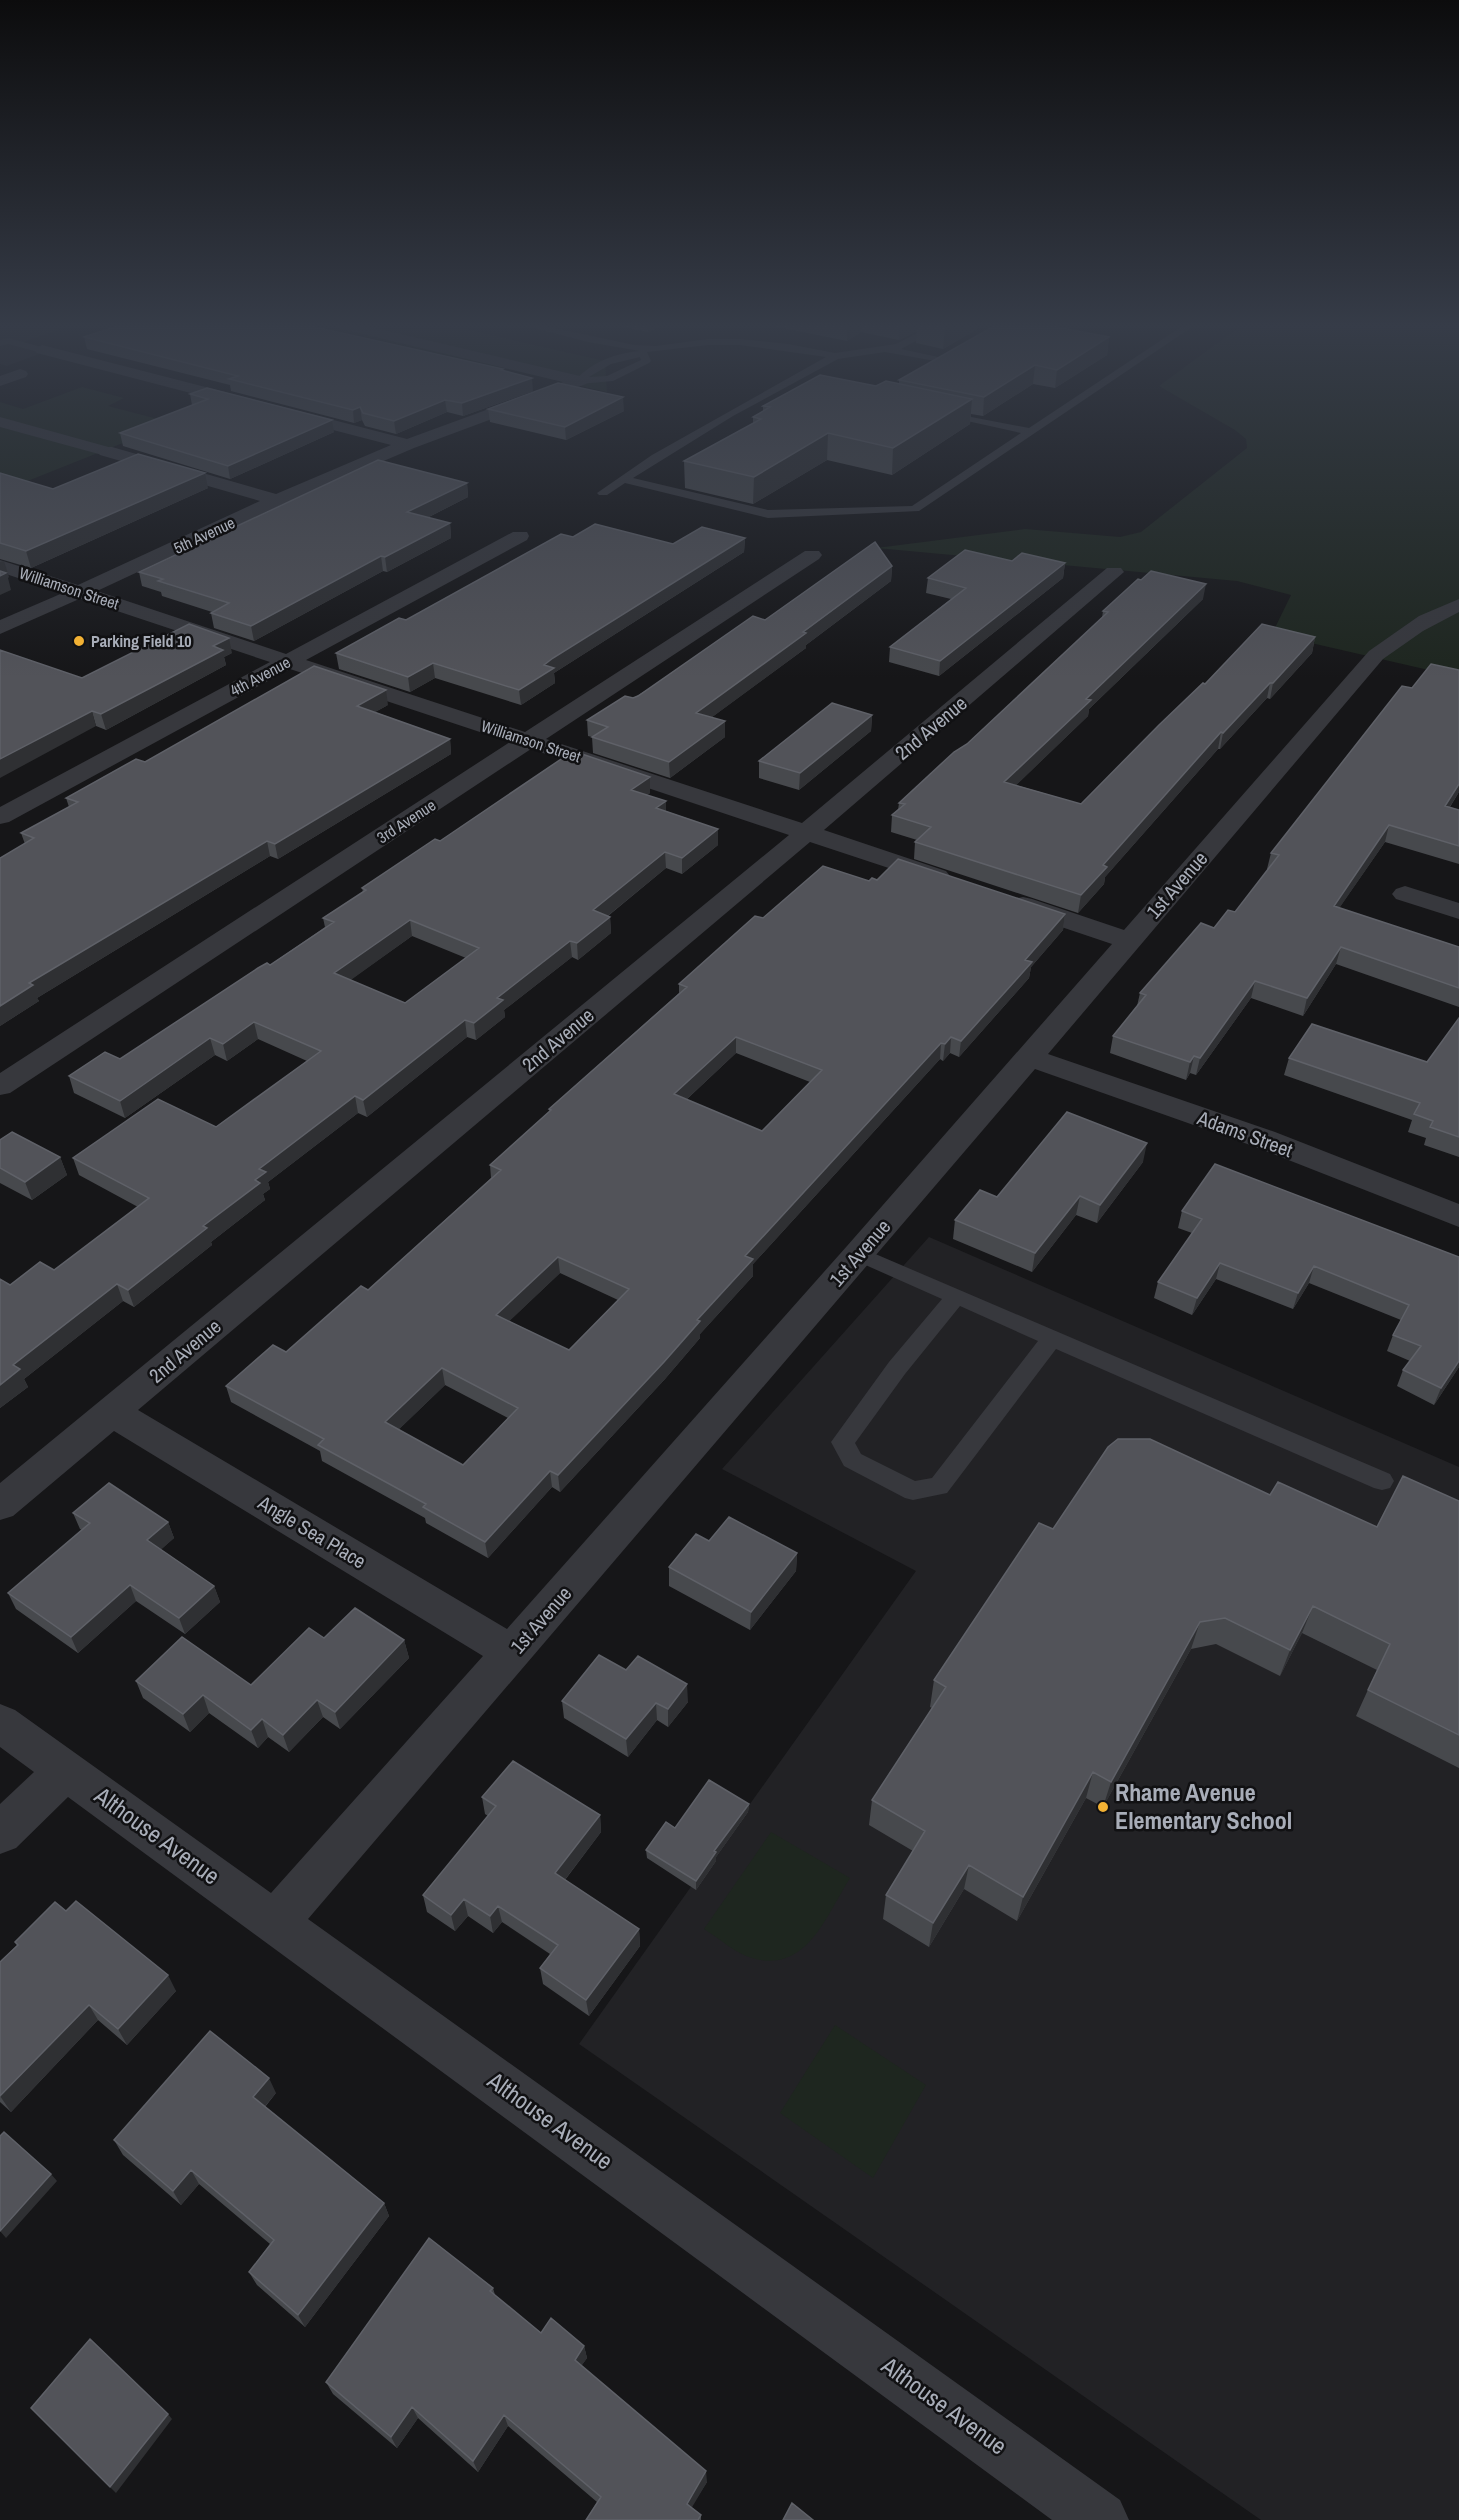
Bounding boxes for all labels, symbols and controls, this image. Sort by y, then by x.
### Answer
street label: 5th Avenue [170,511,238,559]
street label: Williamson Street [16,562,122,615]
place label: Parking Field 10 [91,630,192,652]
marker: Parking Field 10 [72,634,86,648]
street label: 4th Avenue [226,651,294,701]
street label: 2nd Avenue [889,690,972,766]
street label: Williamson Street [478,715,584,768]
street label: 3rd Avenue [372,794,440,848]
street label: 1st Avenue [1140,845,1213,924]
street label: 2nd Avenue [516,1002,599,1078]
street label: Adams Street [1193,1104,1297,1163]
street label: 1st Avenue [823,1213,896,1292]
street label: 2nd Avenue [143,1313,226,1389]
street label: Angle Sea Place [252,1488,371,1574]
street label: 1st Avenue [504,1580,577,1659]
place label: Rhame Avenue Elementary School [1115,1776,1292,1836]
street label: Althouse Avenue [88,1778,227,1891]
marker: Rhame Avenue Elementary School [1096,1800,1110,1814]
street label: Althouse Avenue [481,2063,620,2176]
street label: Althouse Avenue [875,2348,1014,2461]

